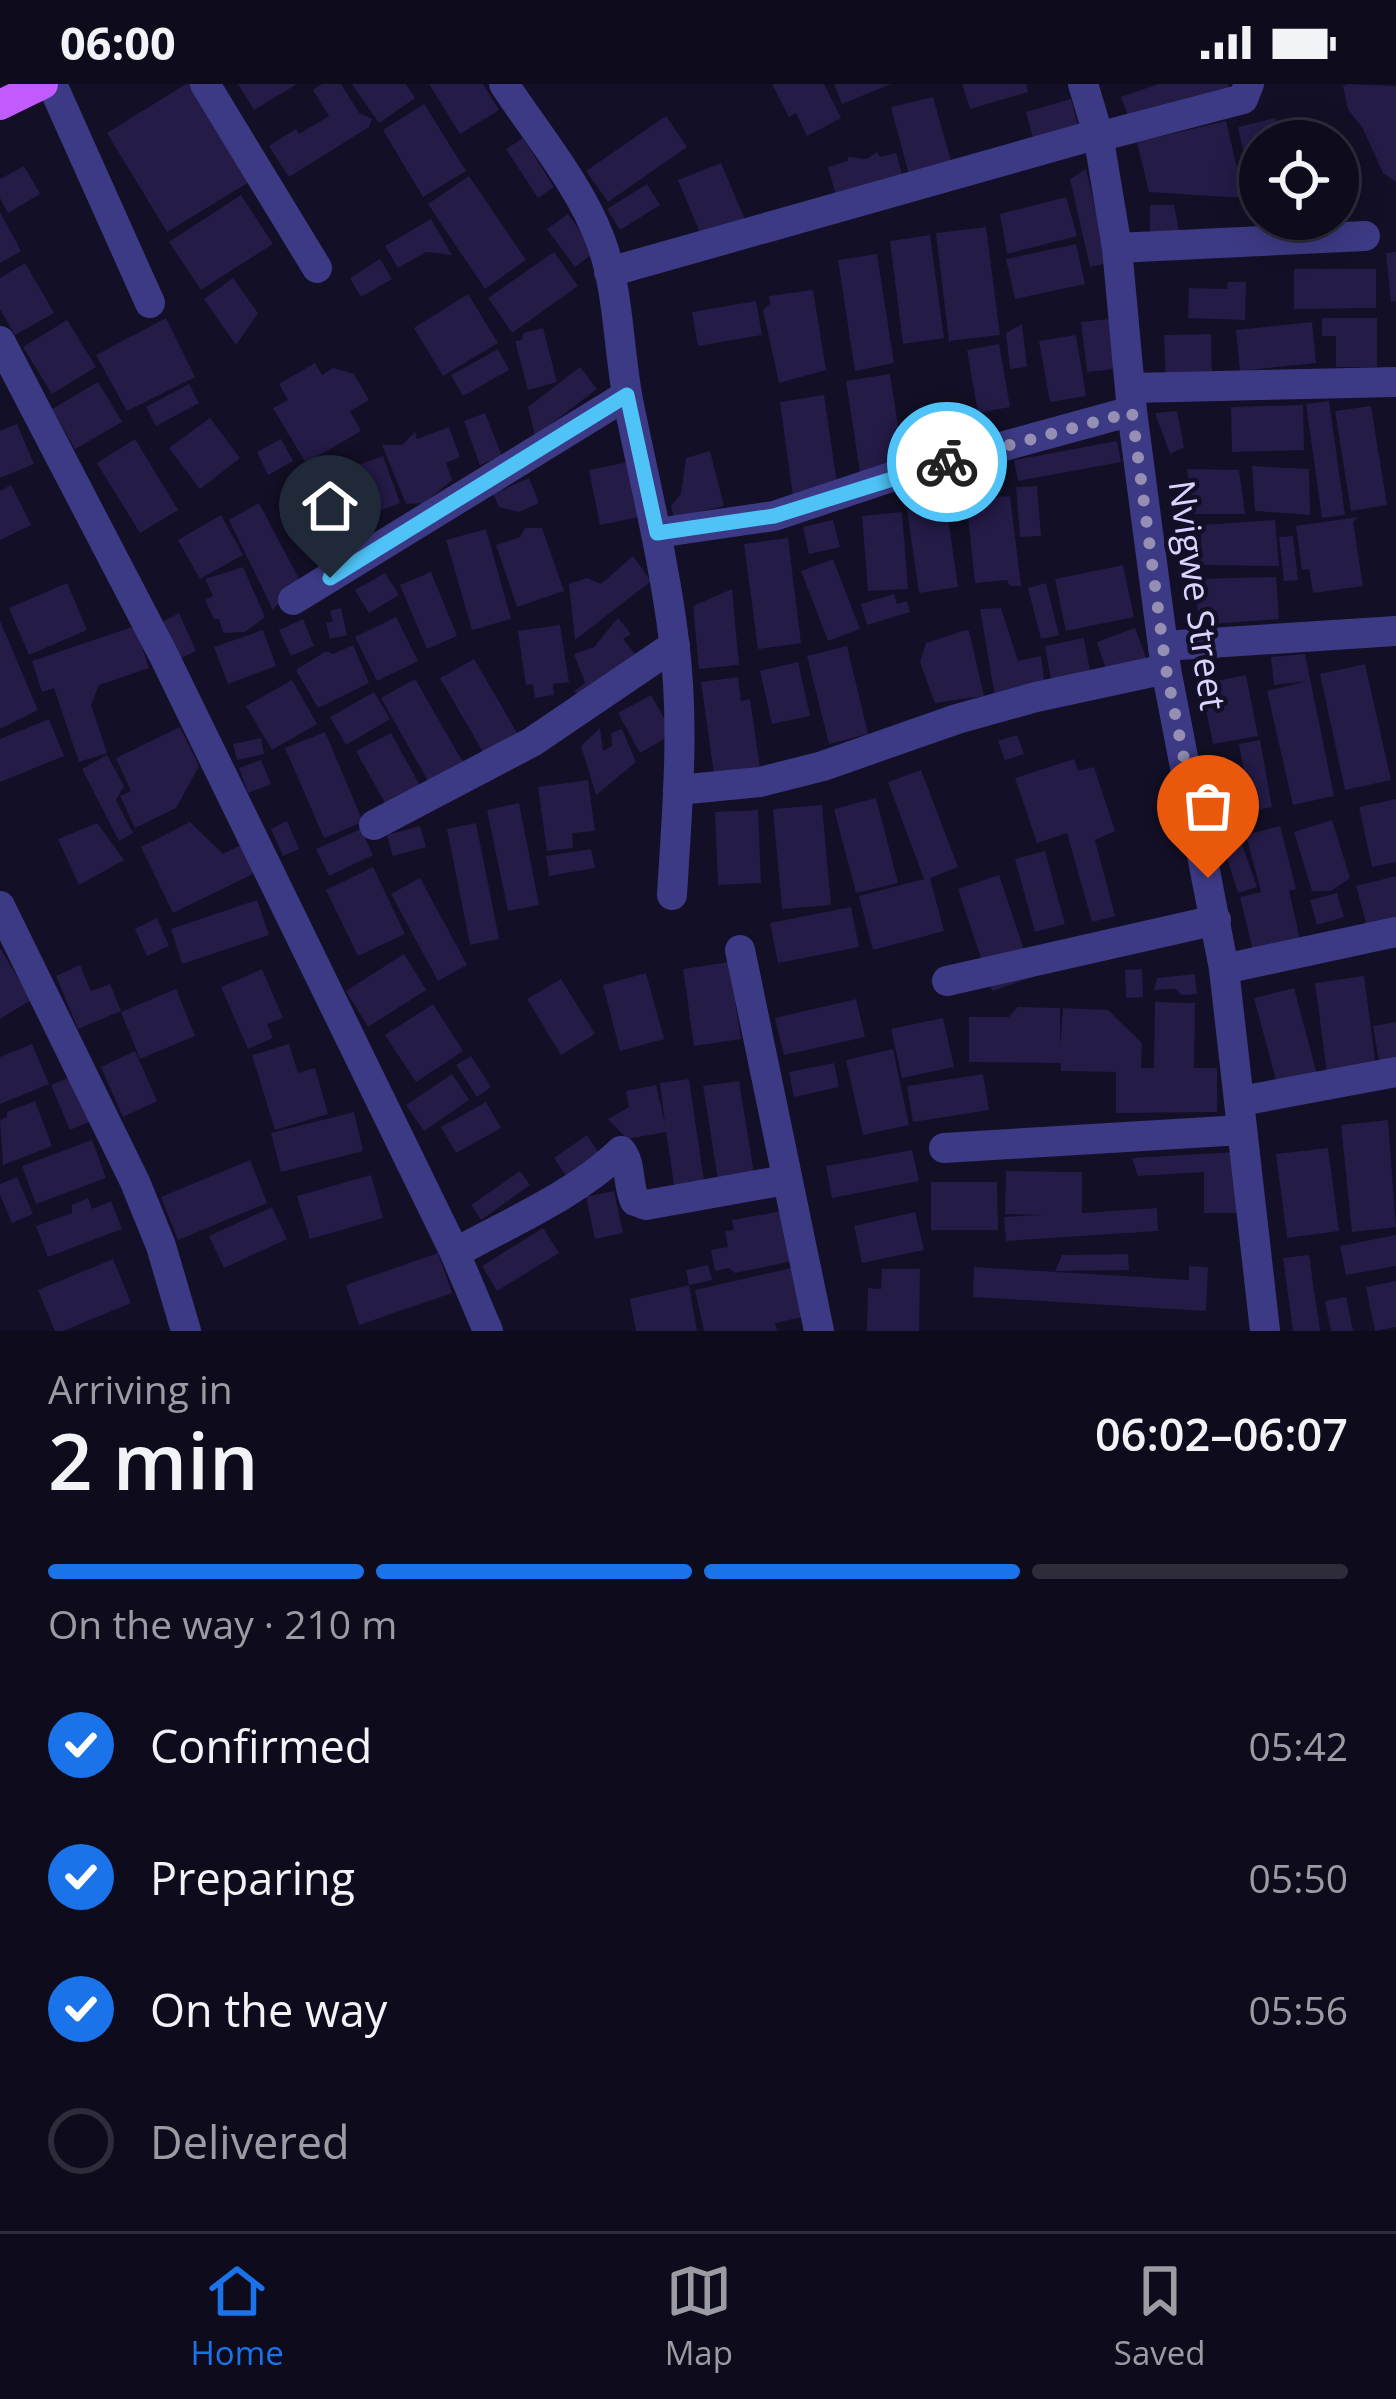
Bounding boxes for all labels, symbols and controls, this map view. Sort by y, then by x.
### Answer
text: 06:00 [60,12,176,73]
map controls [1239,120,1359,240]
button: locate [1239,120,1359,240]
courier [887,402,1007,522]
icon: bike [914,429,980,495]
pin [279,455,381,578]
icon: home [297,473,363,539]
street label: Nvigwe Street [1158,477,1238,713]
pin [1157,755,1259,878]
icon: bag [1175,773,1241,839]
text: Arriving in [48,1362,233,1415]
text: 06:02–06:07 [1095,1403,1348,1464]
text: 2 min [48,1407,259,1513]
text: On the way · 210 m [48,1597,397,1650]
icon: check [48,1712,114,1778]
text: Confirmed [150,1715,372,1776]
text: 05:42 [1249,1719,1348,1772]
icon: check [48,1844,114,1910]
text: Preparing [150,1847,355,1908]
text: 05:50 [1249,1851,1348,1904]
icon: check [48,1976,114,2042]
text: On the way [150,1979,387,2040]
text: 05:56 [1249,1983,1348,2036]
text: Delivered [150,2111,350,2172]
tab: Home [190,2258,284,2375]
tab: Map [665,2258,733,2375]
tab: Saved [1114,2258,1206,2375]

